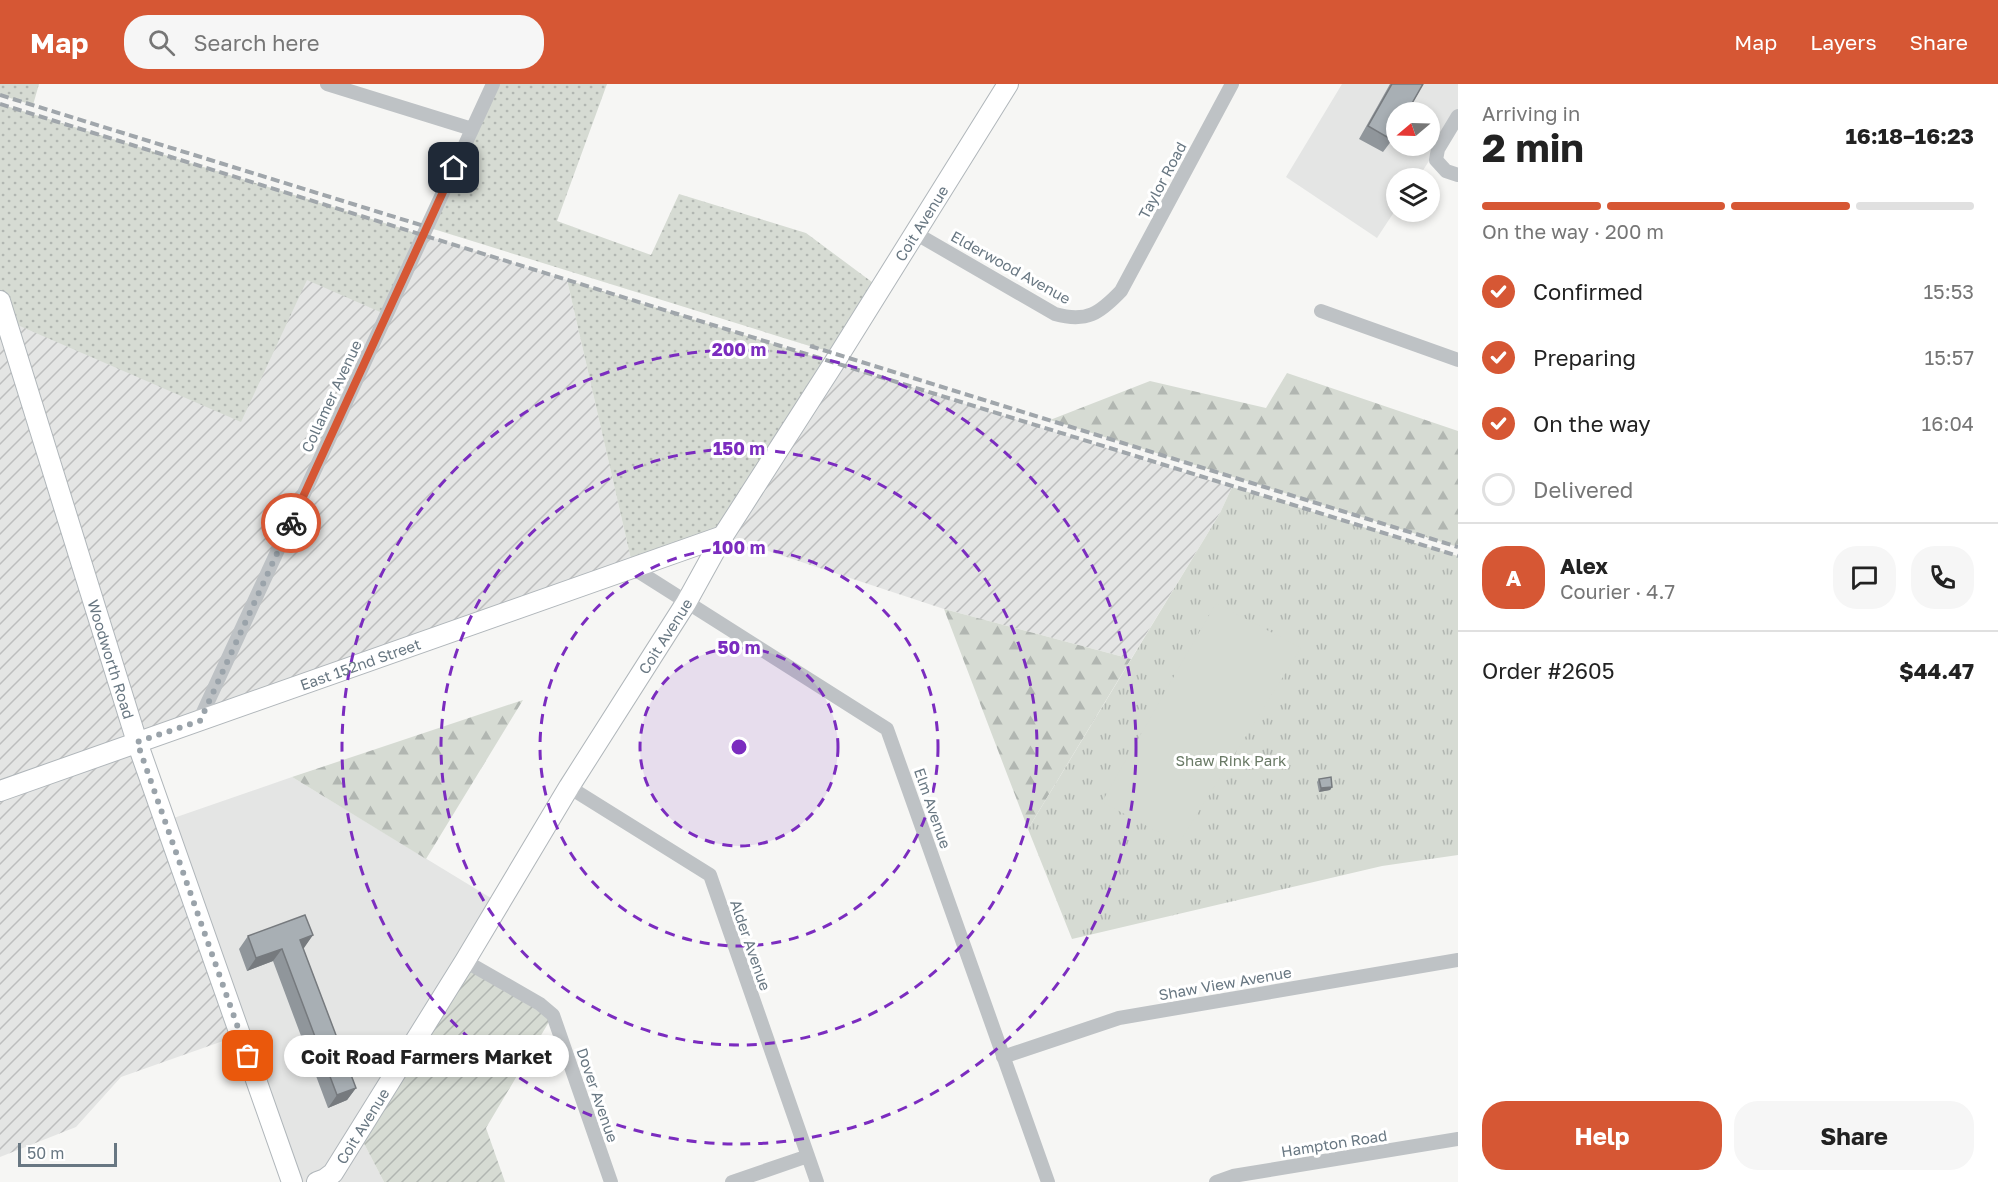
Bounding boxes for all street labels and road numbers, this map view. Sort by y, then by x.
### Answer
street label: Taylor Road [1134,138,1190,222]
street label: Coit Avenue [891,182,952,264]
street label: Elderwood Avenue [948,227,1074,307]
street label: Collamer Avenue [297,337,365,455]
street label: Coit Avenue [634,595,696,677]
street label: Woodworth Road [84,597,138,721]
street label: East 152nd Street [298,634,423,693]
street label: Elm Avenue [911,765,955,851]
street label: Alder Avenue [727,897,775,993]
street label: Shaw View Avenue [1157,962,1293,1004]
street label: Dover Avenue [573,1045,623,1145]
street label: Coit Avenue [332,1084,393,1167]
street label: Hampton Road [1280,1126,1388,1160]

